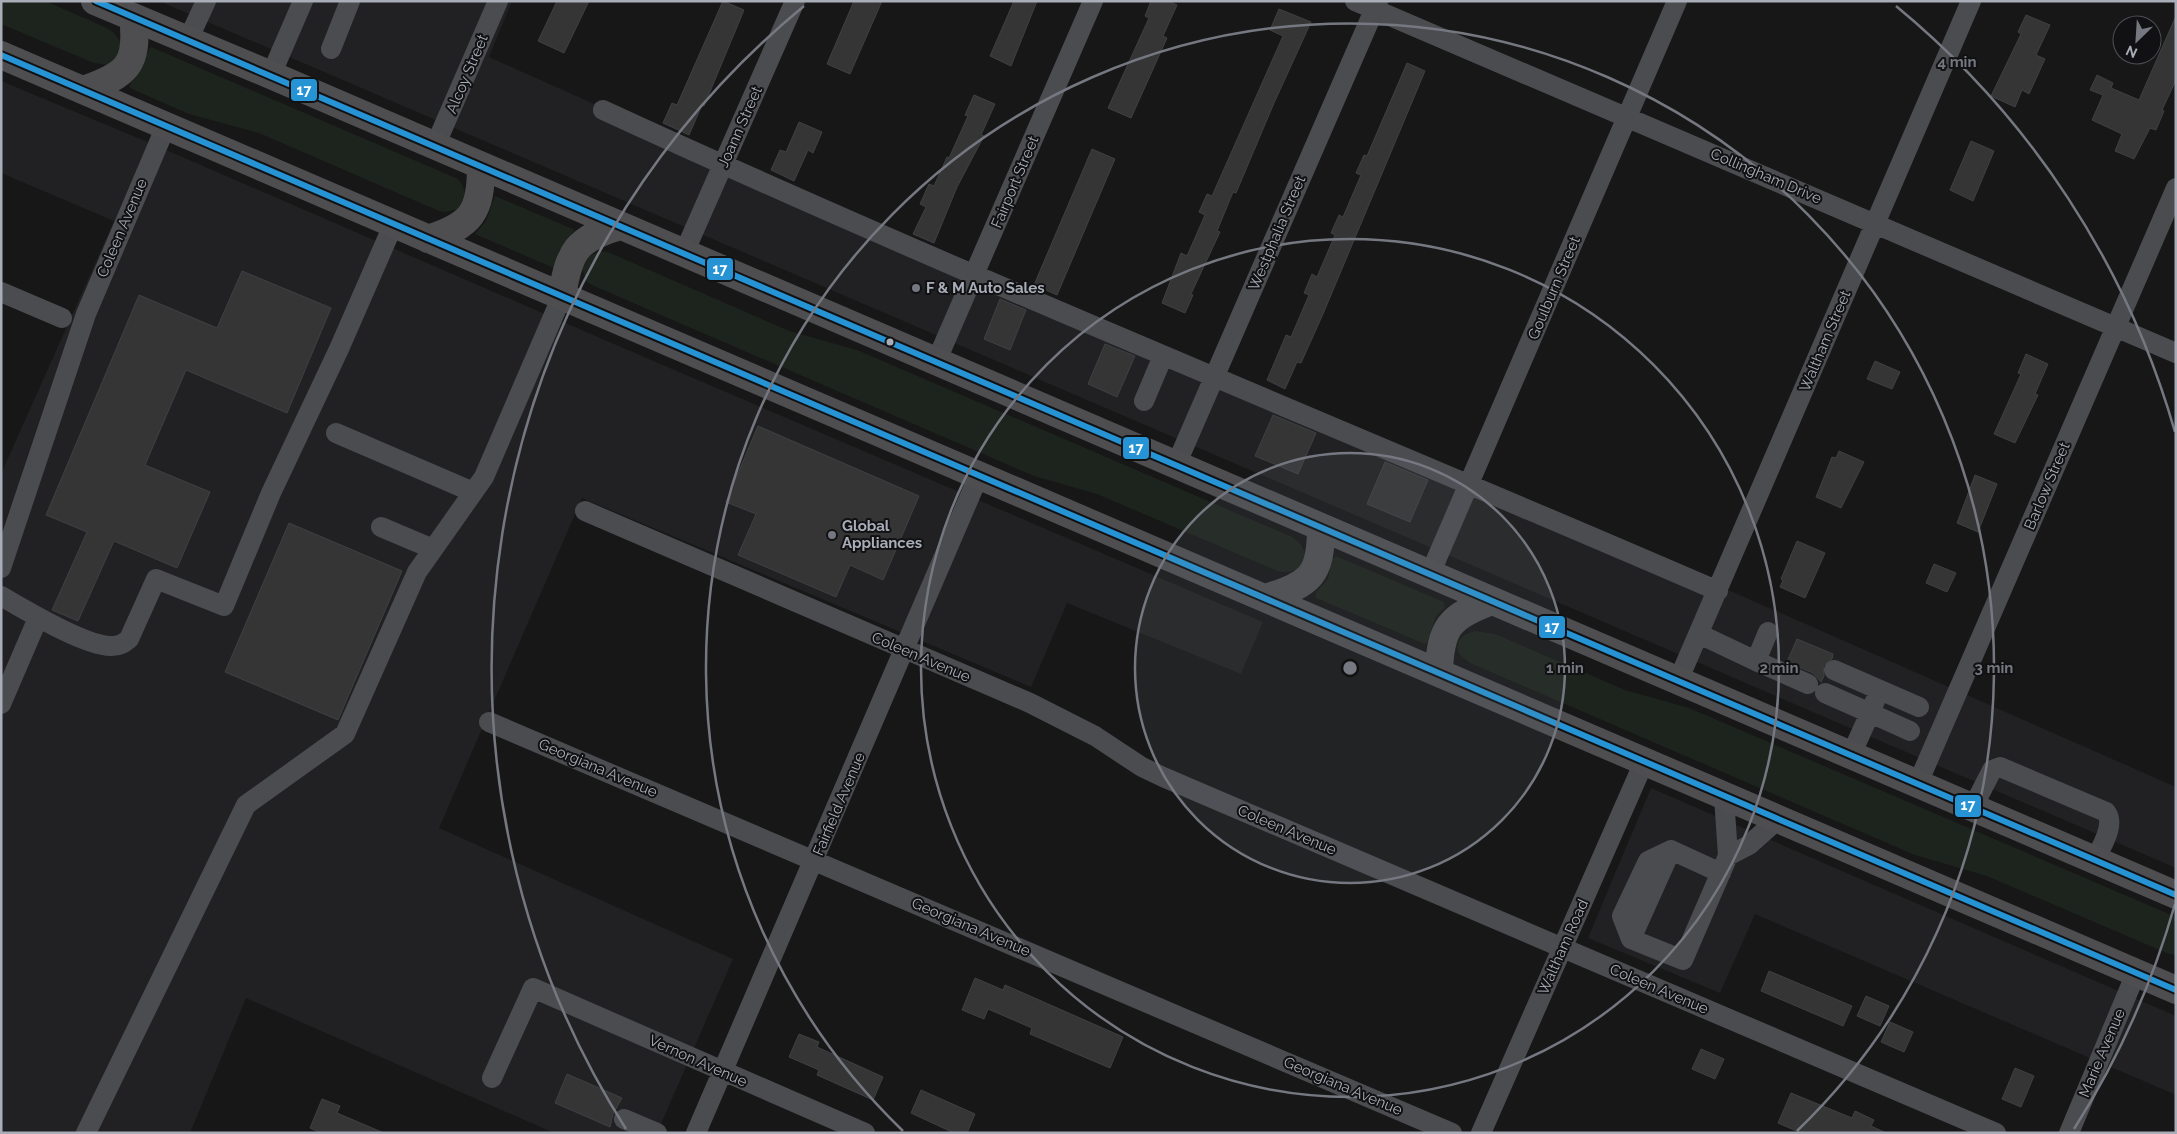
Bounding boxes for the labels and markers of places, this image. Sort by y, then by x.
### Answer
place label: F & M Auto Sales [926,279,1045,297]
marker: F & M Auto Sales [910,282,922,294]
unlabelled marker [885,337,895,347]
place label: Global Appliances [842,517,922,552]
marker: Global Appliances [826,529,838,541]
centre of rings [1341,659,1359,677]

